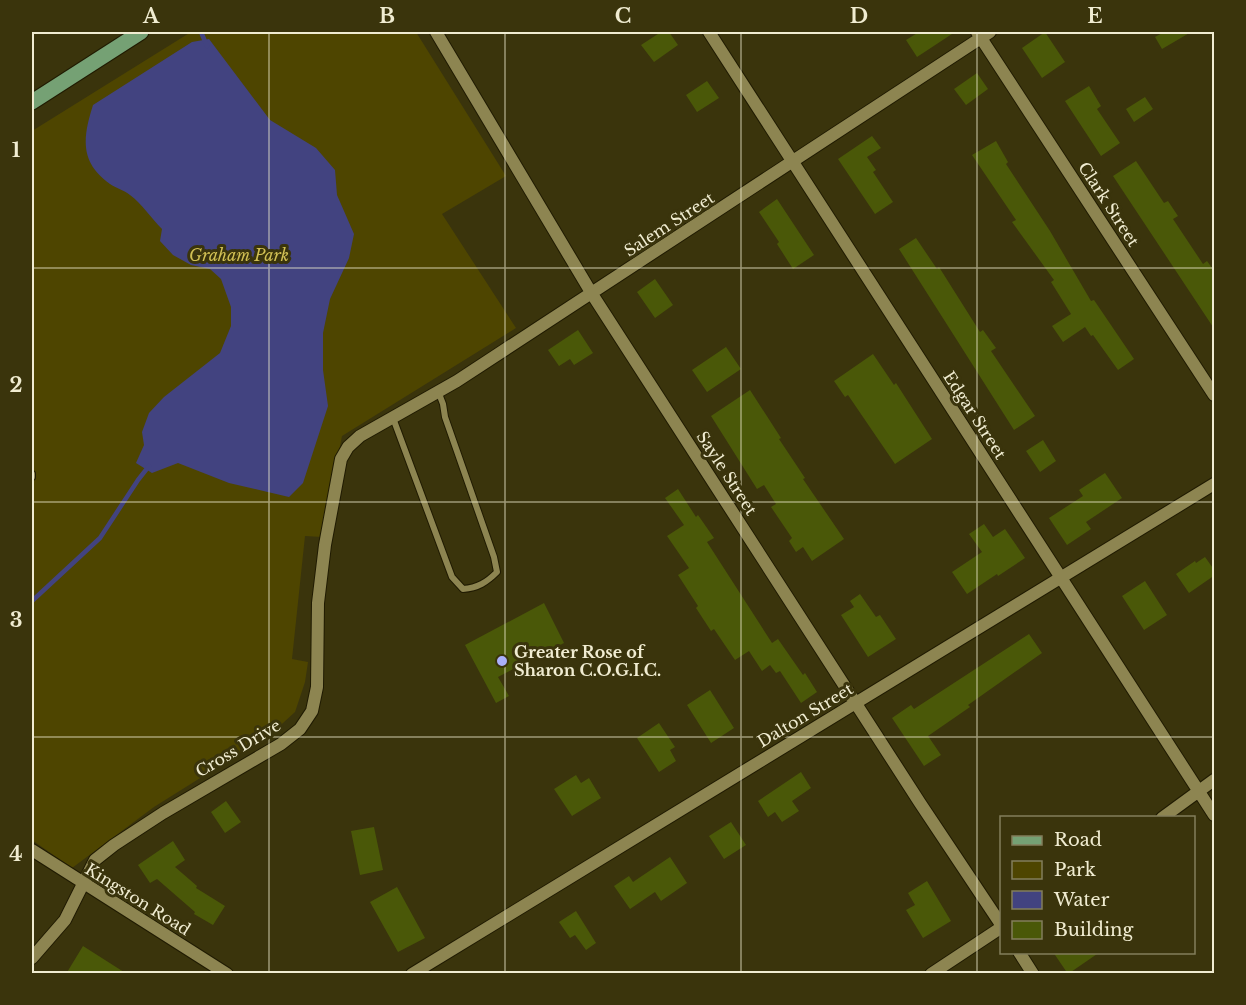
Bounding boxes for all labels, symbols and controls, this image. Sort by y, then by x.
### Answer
text: A [142,4,160,28]
text: B [379,4,395,28]
text: C [615,4,631,28]
text: D [850,4,868,28]
text: E [1087,4,1103,28]
text: 1 [12,138,21,162]
street label: Clark Street [1074,158,1144,250]
street label: Salem Street [620,187,718,261]
park label: Graham Park [189,245,289,265]
street label: Edgar Street [939,367,1011,463]
text: 2 [9,373,23,397]
street label: Sayle Street [692,427,762,519]
text: 3 [10,608,22,632]
place label: Greater Rose of Sharon C.O.G.I.C. [514,642,661,680]
marker: Greater Rose of Sharon C.O.G.I.C. [495,654,509,668]
street label: Dalton Street [753,679,857,751]
street label: Cross Drive [192,715,284,781]
legend [1000,816,1195,954]
text: Road [1054,829,1102,851]
text: 4 [9,842,23,866]
street label: Kingston Road [82,859,195,940]
text: Park [1054,859,1096,881]
text: Water [1053,889,1110,911]
text: Building [1054,919,1133,941]

